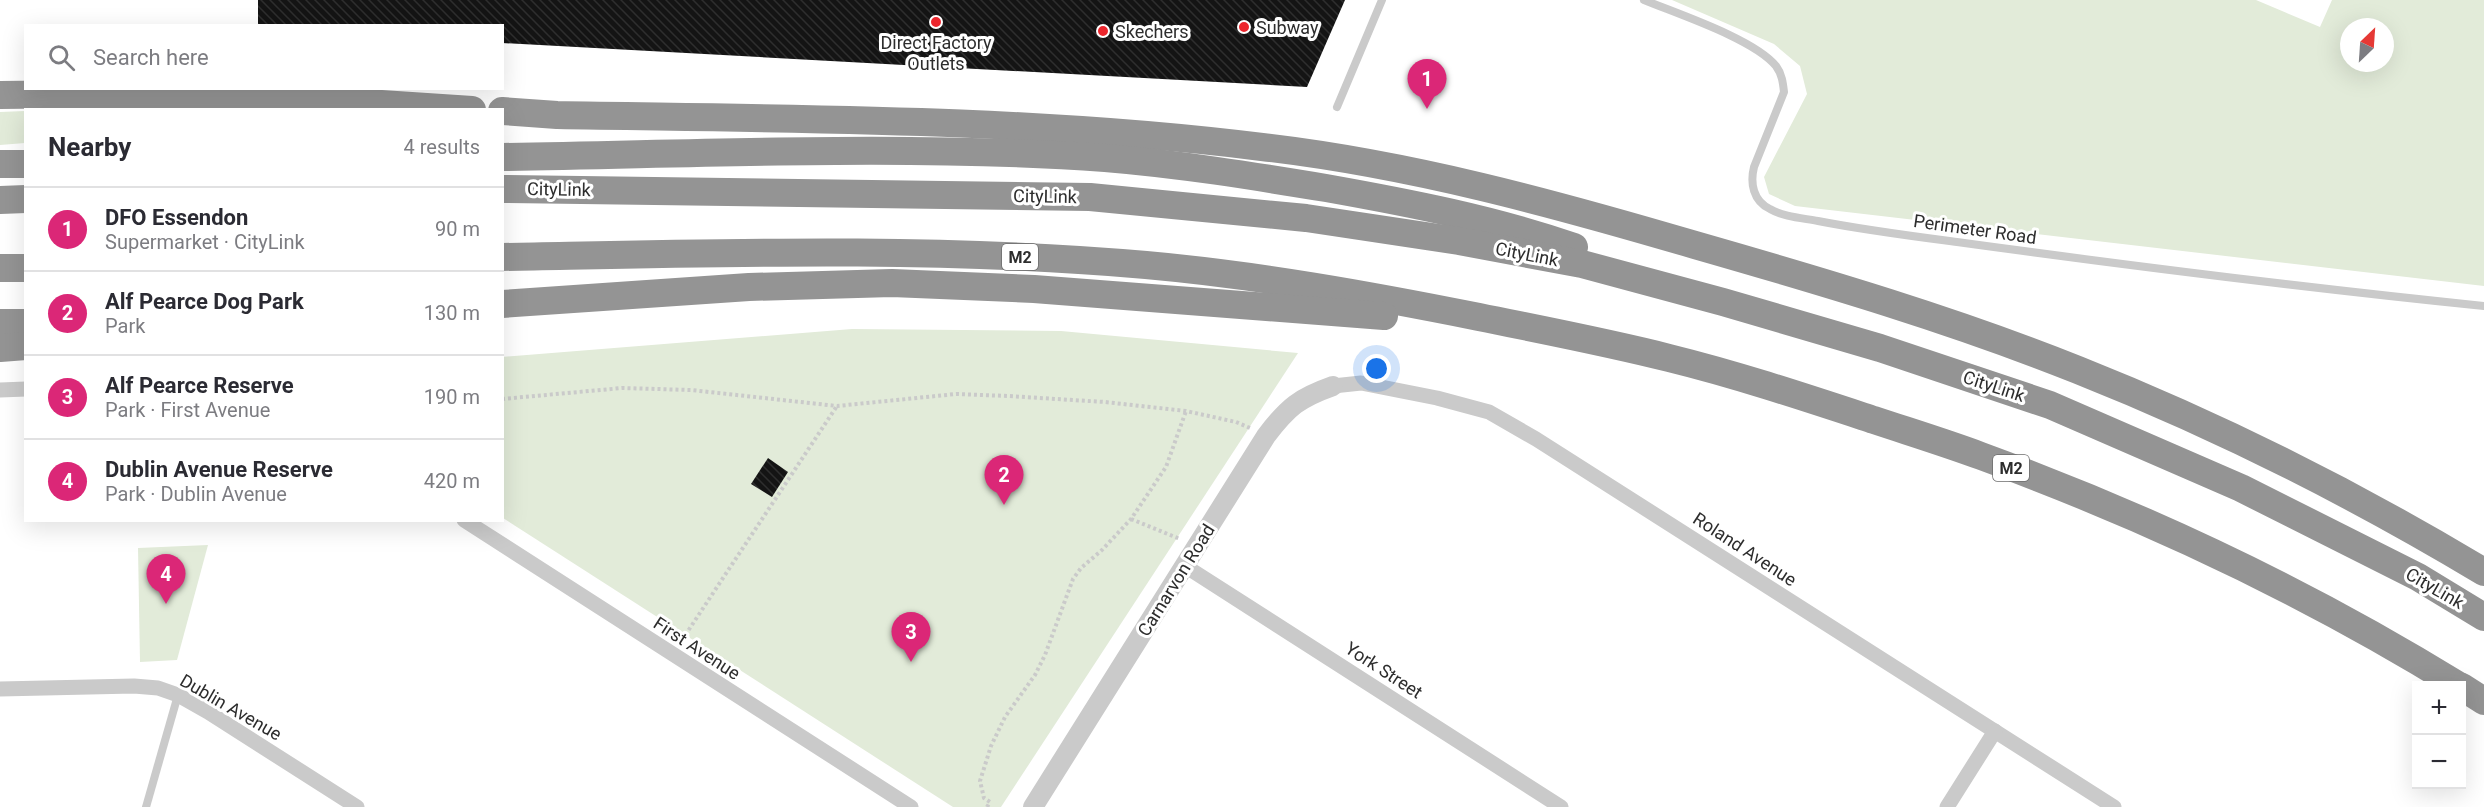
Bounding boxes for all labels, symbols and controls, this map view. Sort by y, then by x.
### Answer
marker: Direct Factory Outlets [929,15,943,29]
place label: Subway [1256,17,1319,38]
north arrow [2340,18,2394,72]
marker: Subway [1237,20,1251,34]
place label: Skechers [1115,21,1188,42]
search box [24,24,504,90]
marker: Skechers [1096,24,1110,38]
place label: Direct Factory Outlets [880,32,992,74]
icon: search [45,41,78,74]
text: Search here [93,45,209,70]
pin: 1 [1408,60,1446,109]
text: Nearby [48,132,131,162]
text: 4 results [404,135,480,159]
street label: CityLink [527,178,592,200]
street label: CityLink [1013,185,1078,207]
text: DFO Essendon [105,205,248,230]
street label: Perimeter Road [1912,210,2038,248]
text: 1 [62,217,73,241]
text: 90 m [435,217,480,241]
text: Supermarket · CityLink [105,230,305,254]
street label: CityLink [1494,238,1561,271]
road number: M2 [1002,244,1038,270]
text: Alf Pearce Dog Park [105,289,304,314]
text: 2 [62,301,73,325]
text: 130 m [424,301,480,325]
text: Park [105,314,145,338]
your location [1362,354,1391,383]
street label: CityLink [1960,366,2028,406]
text: Alf Pearce Reserve [105,373,294,398]
text: 3 [62,385,73,409]
text: 190 m [424,385,480,409]
text: Park · First Avenue [105,398,270,422]
road number: M2 [1993,455,2029,481]
pin: 2 [984,456,1024,505]
text: Dublin Avenue Reserve [105,457,333,482]
text: 4 [62,469,73,493]
text: 420 m [424,469,480,493]
text: Park · Dublin Avenue [105,482,287,506]
street label: Roland Avenue [1689,508,1801,590]
street label: Carnarvon Road [1133,520,1219,640]
pin: 4 [146,554,186,604]
street label: CityLink [2402,563,2469,613]
street label: First Avenue [650,612,744,684]
pin: 3 [892,612,930,662]
street label: York Street [1342,637,1427,703]
street label: Dublin Avenue [176,669,286,745]
map controls [2412,681,2466,789]
button: + [2412,681,2466,735]
button: − [2412,735,2466,789]

